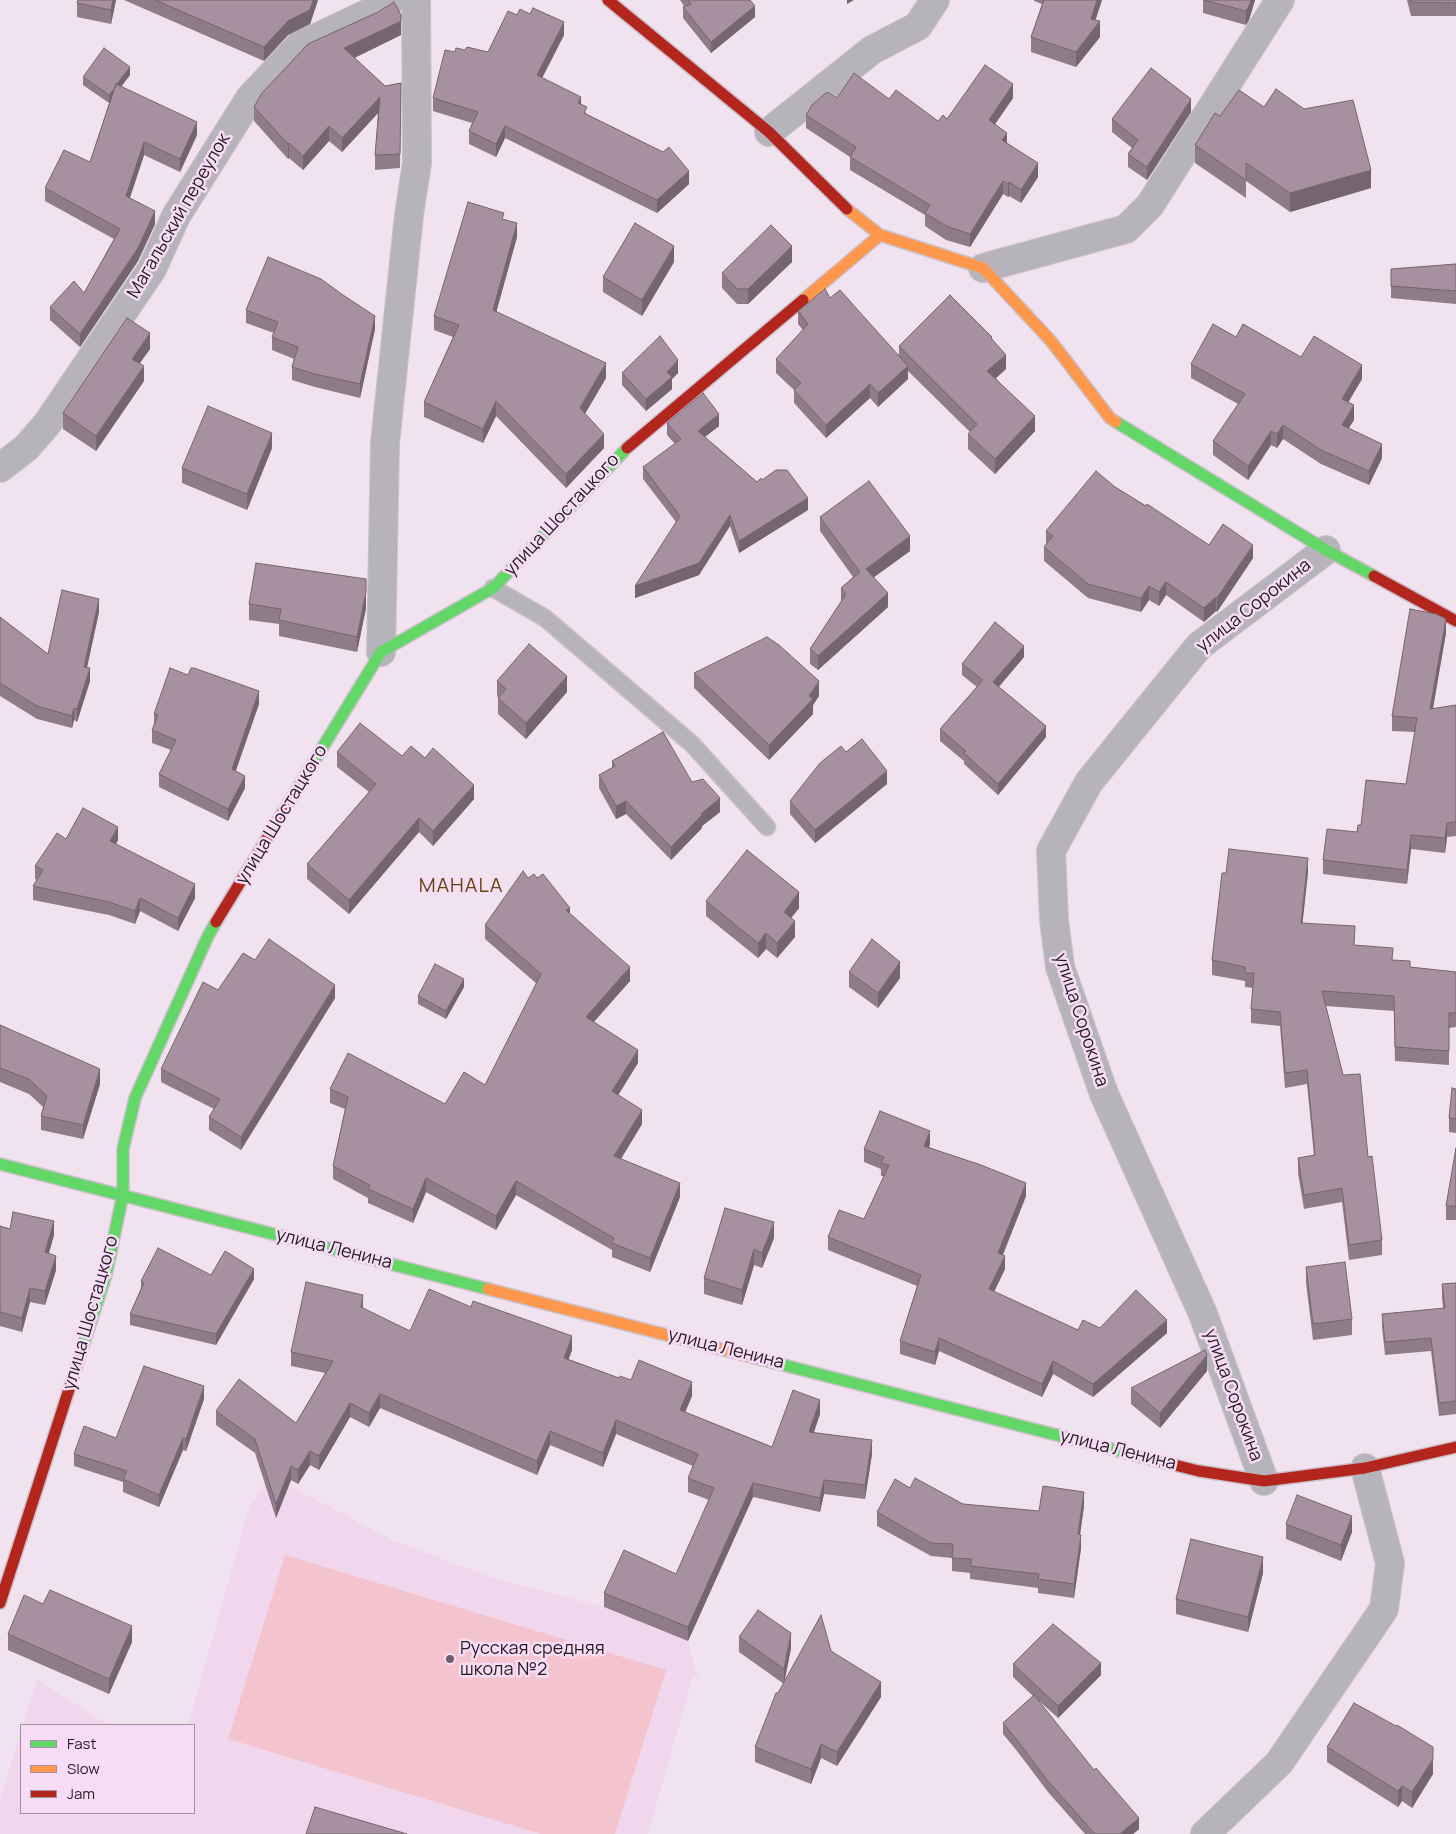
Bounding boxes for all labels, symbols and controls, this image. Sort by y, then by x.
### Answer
street label: Магальский переулок [123,130,235,302]
street label: улица Шостацкого [500,449,624,581]
street label: улица Сорокина [1193,555,1315,657]
street label: улица Шостацкого [232,741,332,889]
district label: MAHALA [418,874,504,898]
street label: улица Сорокина [1049,951,1113,1089]
street label: улица Ленина [274,1224,394,1274]
street label: улица Шостацкого [59,1233,123,1393]
street label: улица Ленина [666,1324,786,1374]
street label: улица Сорокина [1199,1326,1267,1464]
street label: улица Ленина [1058,1425,1178,1475]
place label: Русская средняя школа №2 [460,1638,605,1680]
marker: Русская средняя школа №2 [444,1653,456,1665]
legend [20,1724,195,1814]
text: Fast [67,1733,96,1754]
text: Slow [67,1758,100,1779]
text: Jam [67,1783,95,1804]

